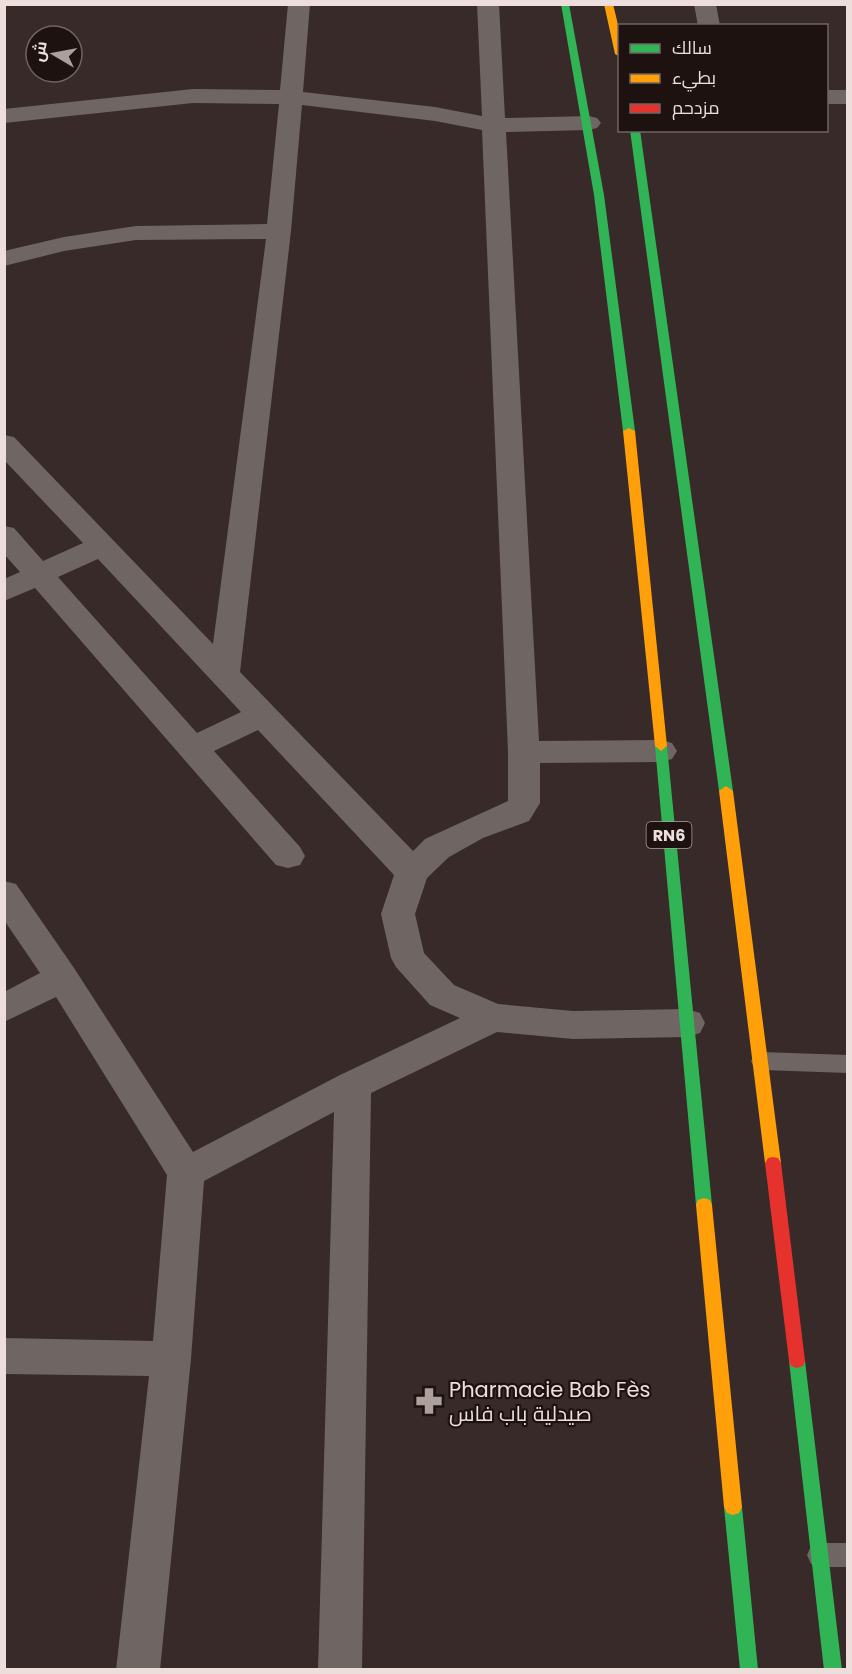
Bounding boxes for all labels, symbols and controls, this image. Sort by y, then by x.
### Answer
north arrow [24,24,84,84]
legend [618,24,828,132]
text: سالك [672,35,712,60]
text: ش [27,39,53,64]
text: بطيء [672,65,716,92]
text: مزدحم [672,95,720,120]
road number: RN6 [646,822,692,848]
place label: Pharmacie Bab Fès صيدلية باب فاس [449,1375,650,1428]
pharmacy icon: Pharmacie Bab Fès صيدلية باب فاس [414,1386,444,1416]

